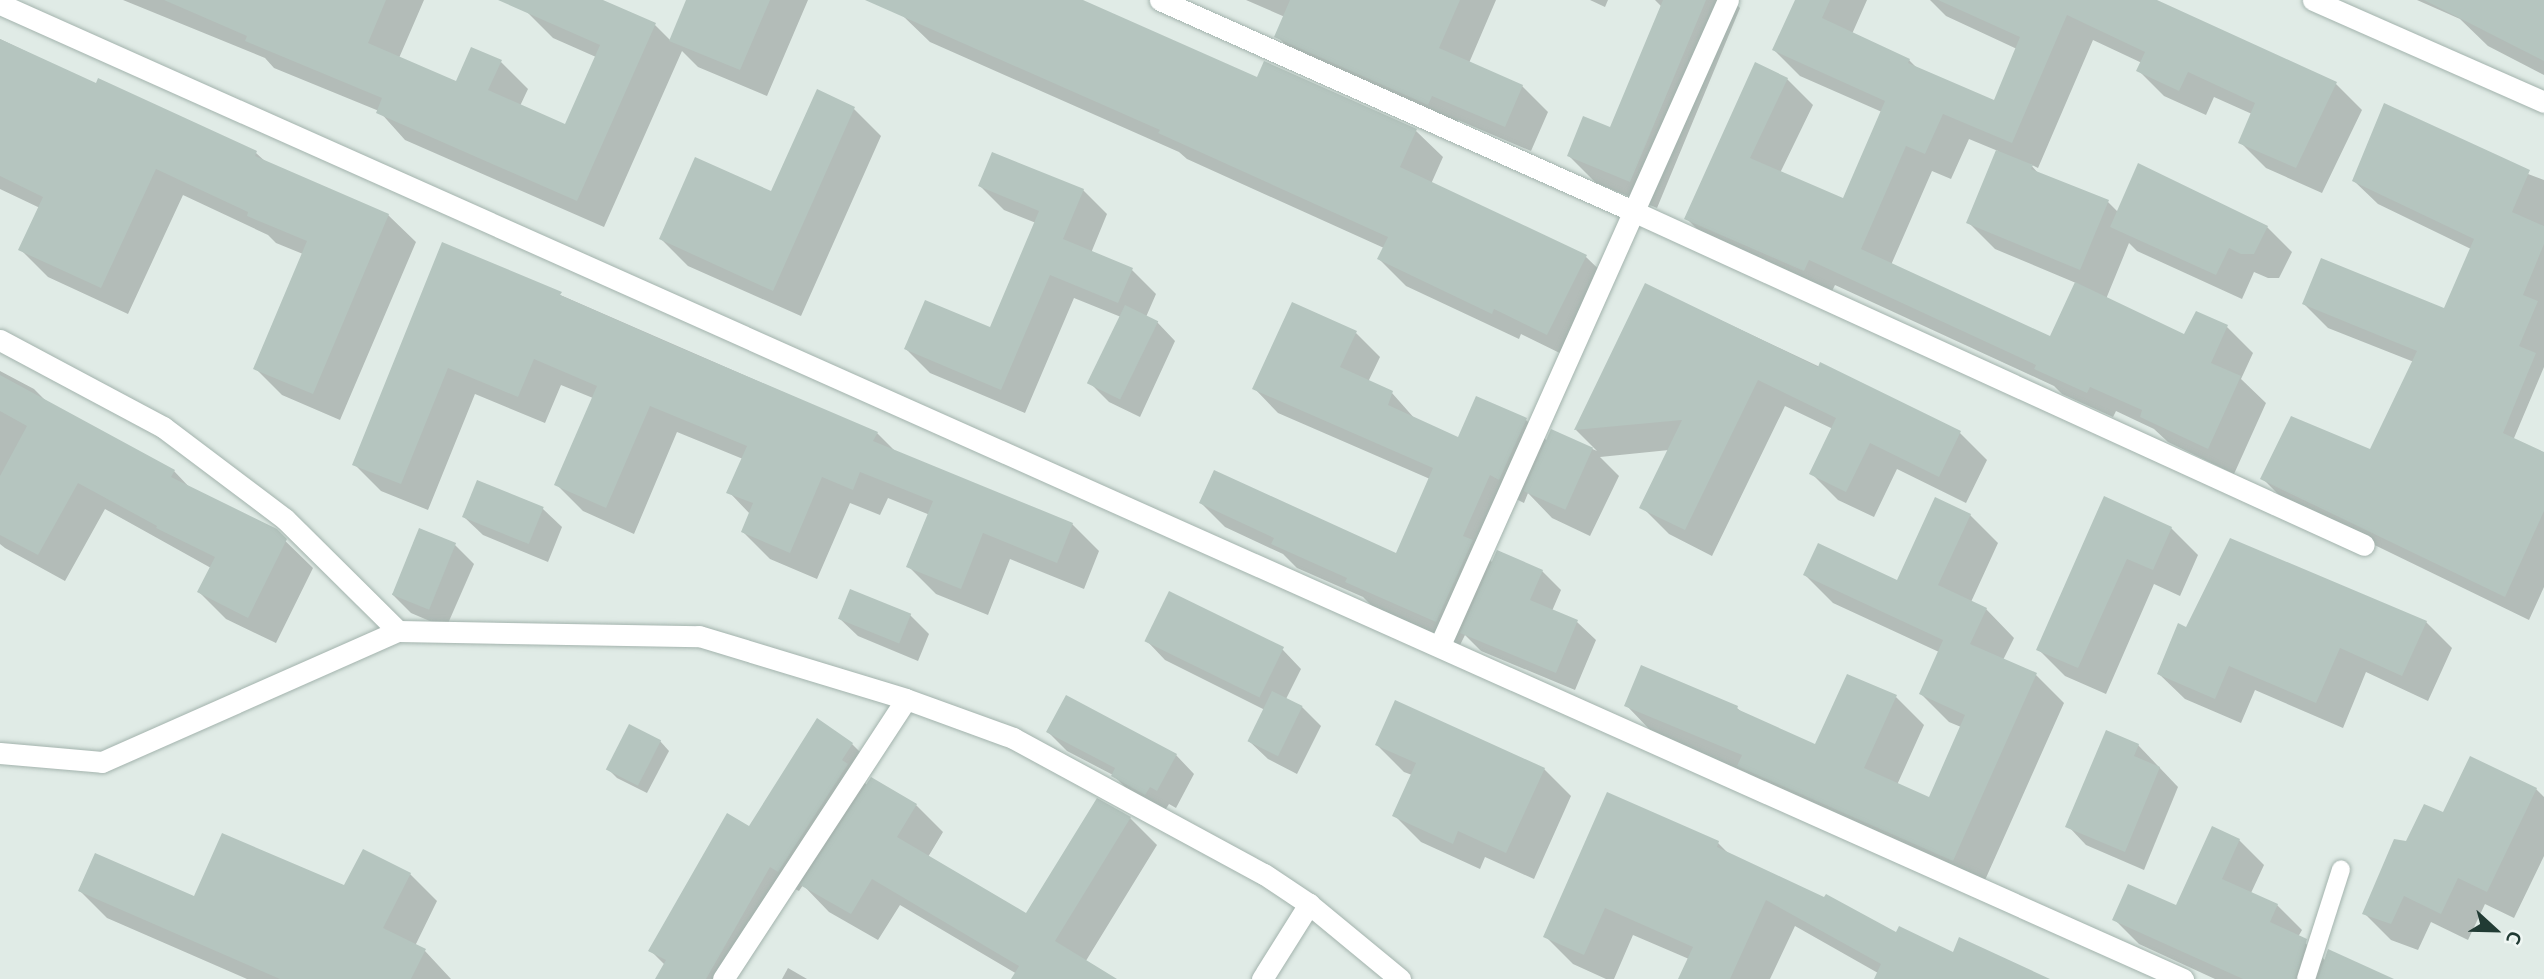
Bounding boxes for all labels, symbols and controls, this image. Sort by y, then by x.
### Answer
north arrow [2460,895,2530,965]
text: С [2502,928,2527,948]

